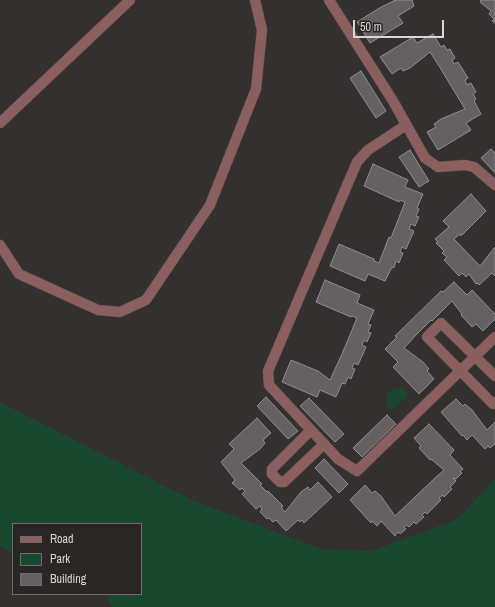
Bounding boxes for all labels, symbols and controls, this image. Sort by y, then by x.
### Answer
scale bar [355,12,446,38]
text: 50 m [360,19,382,35]
legend [12,523,142,595]
text: Road [50,531,74,547]
text: Park [50,551,70,567]
text: Building [50,571,86,587]

